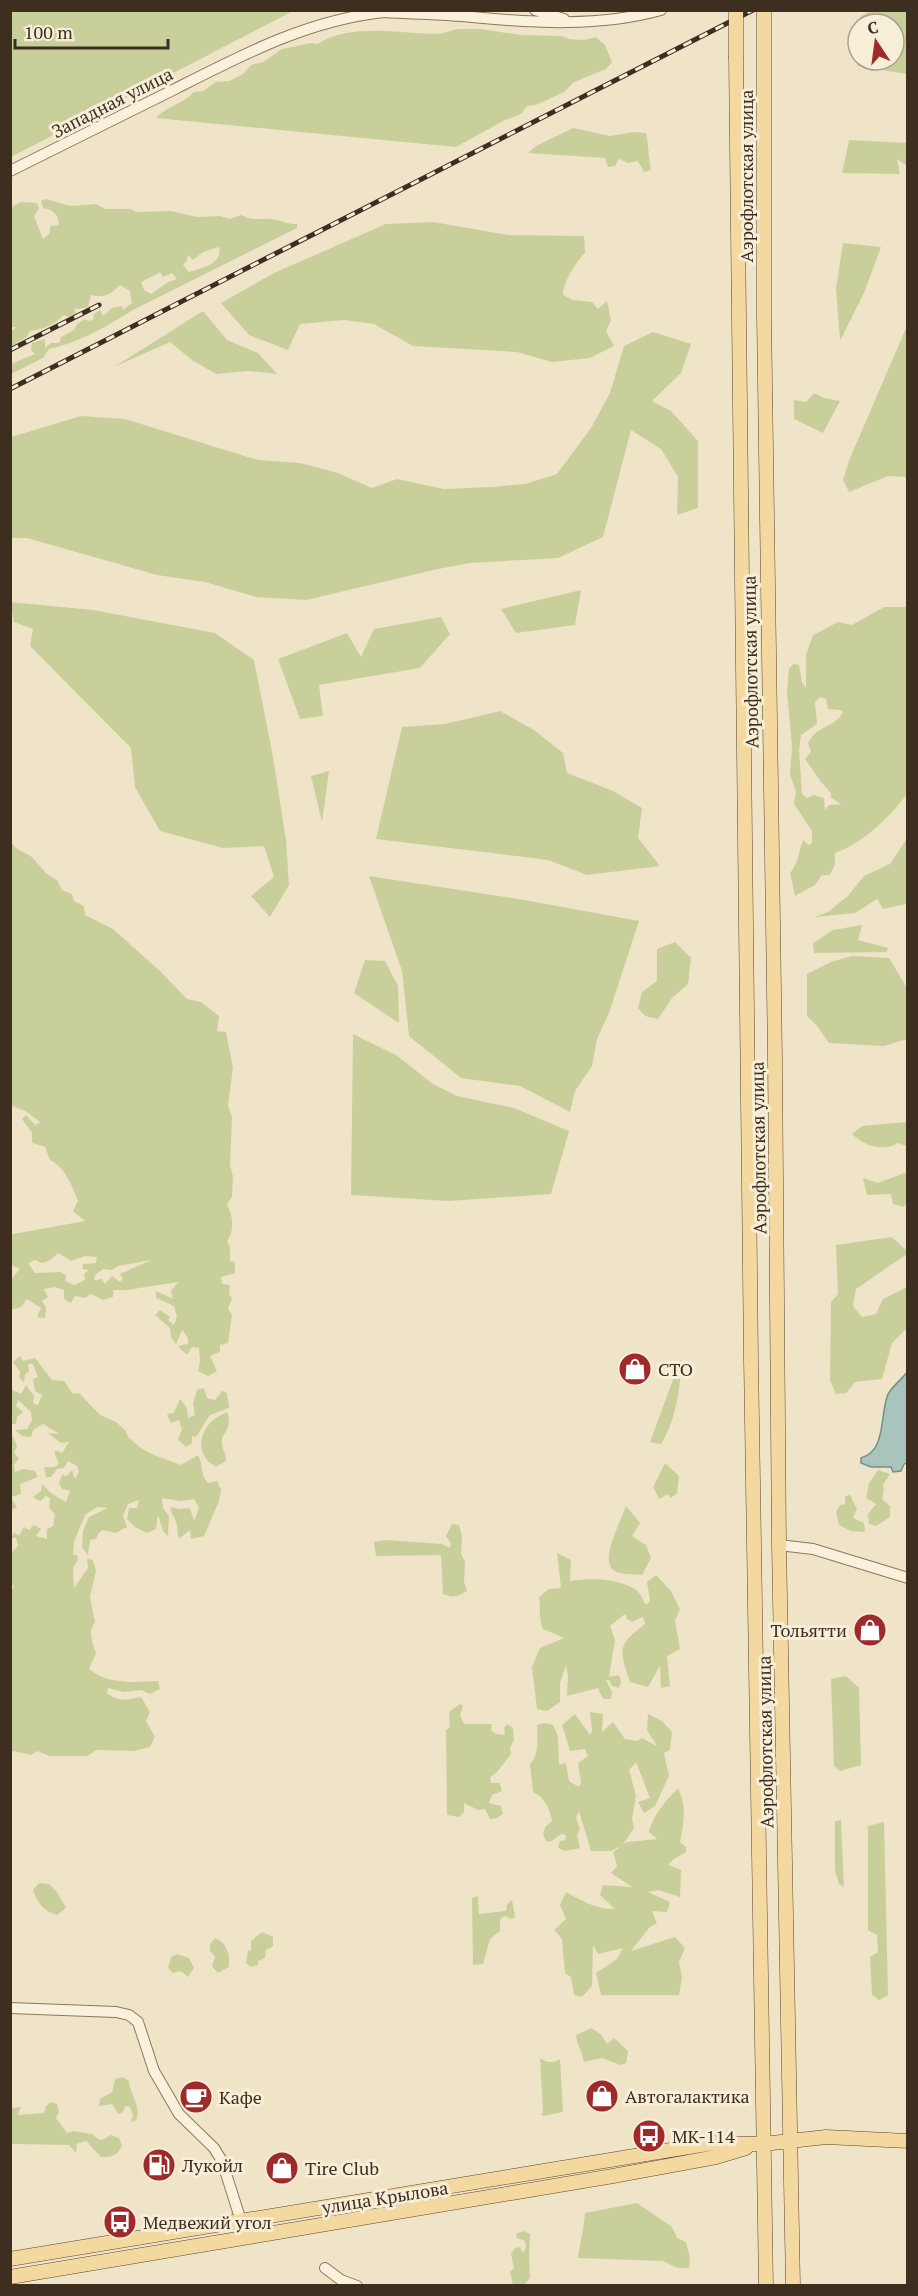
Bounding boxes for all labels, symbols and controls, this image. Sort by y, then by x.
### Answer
scale bar [15,12,168,50]
north arrow [846,12,906,72]
text: С [865,15,880,39]
text: 100 m [24,20,73,44]
street label: Западная улица [47,61,177,143]
street label: Аэрофлотская улица [734,90,758,262]
street label: Аэрофлотская улица [736,575,764,749]
street label: Аэрофлотская улица [744,1061,772,1235]
shop icon: СТО [617,1351,653,1387]
place label: СТО [658,1357,693,1381]
shop icon: Тольятти [852,1612,888,1648]
place label: Тольятти [770,1618,847,1642]
street label: Аэрофлотская улица [751,1655,779,1829]
shop icon: Автогалактика [584,2078,620,2114]
cafe icon: Кафе [178,2079,214,2115]
place label: Автогалактика [625,2084,750,2108]
place label: Кафе [219,2085,262,2109]
bus stop icon: МК-114 [631,2118,667,2154]
place label: МК-114 [672,2124,735,2148]
fuel station icon: Лукойл [141,2147,177,2183]
shop icon: Tire Club [264,2150,300,2186]
place label: Лукойл [181,2153,243,2177]
place label: Tire Club [305,2156,379,2180]
street label: улица Крылова [319,2175,450,2219]
bus stop icon: Медвежий угол [102,2204,138,2240]
place label: Медвежий угол [143,2210,272,2234]

